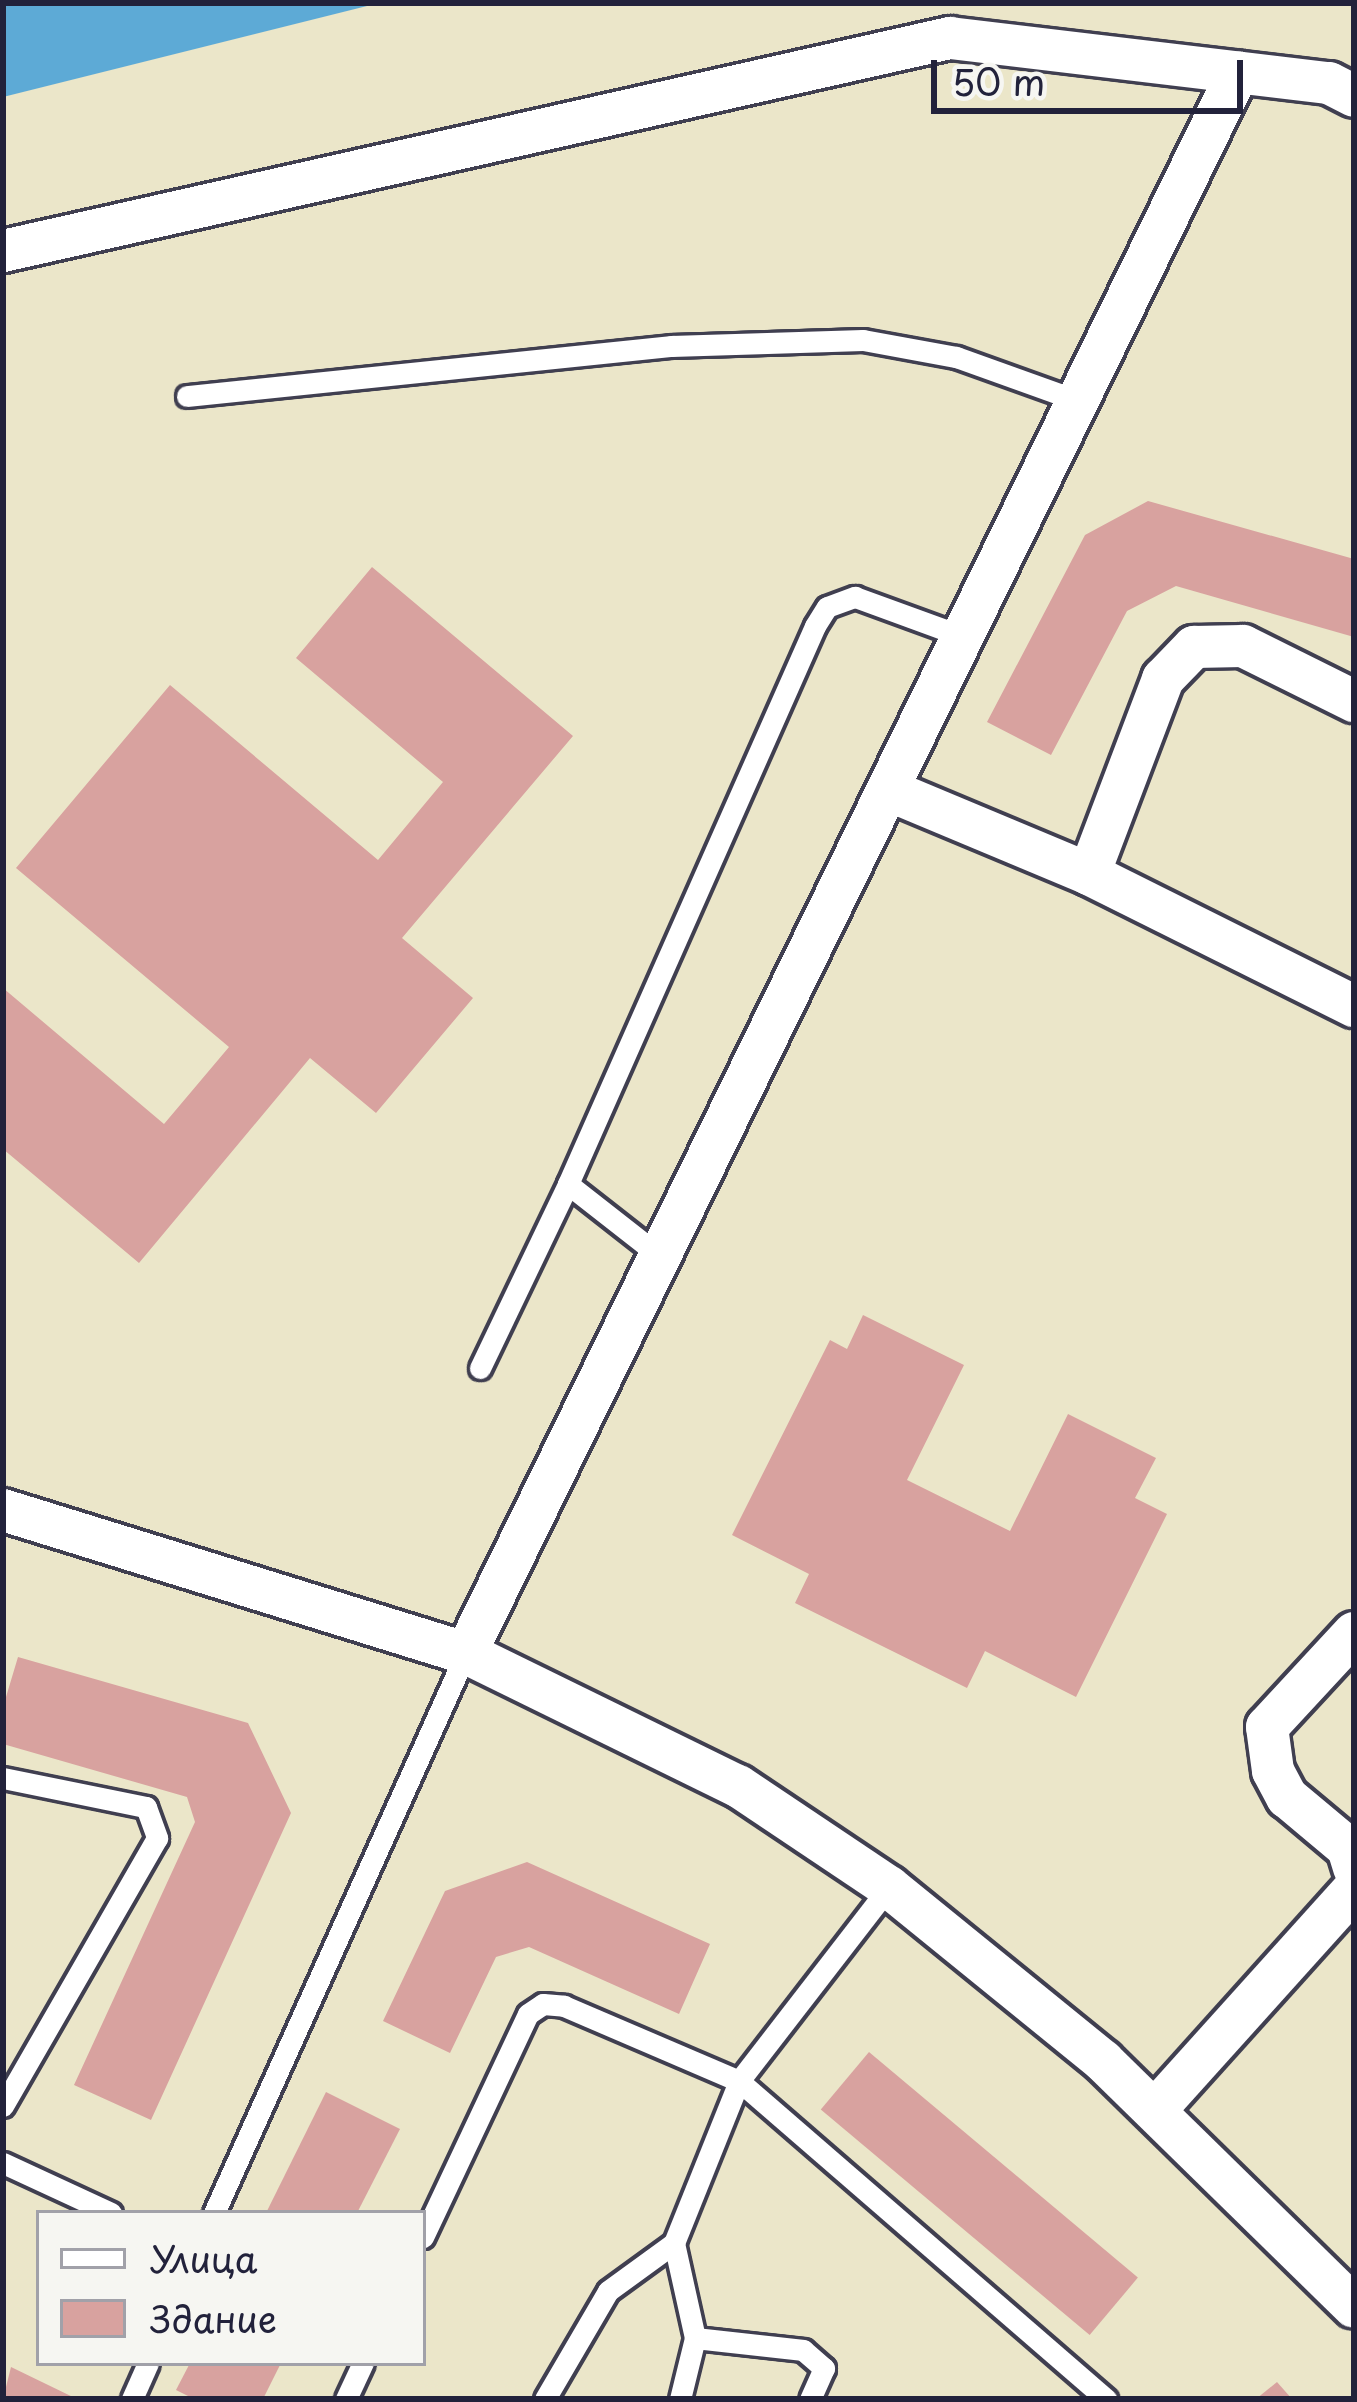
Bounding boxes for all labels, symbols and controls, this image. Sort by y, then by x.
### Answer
scale bar [937,36,1249,110]
text: 50 m [952,54,1045,108]
legend [36,2210,426,2366]
text: Улица [150,2231,257,2285]
text: Здание [150,2291,277,2345]

